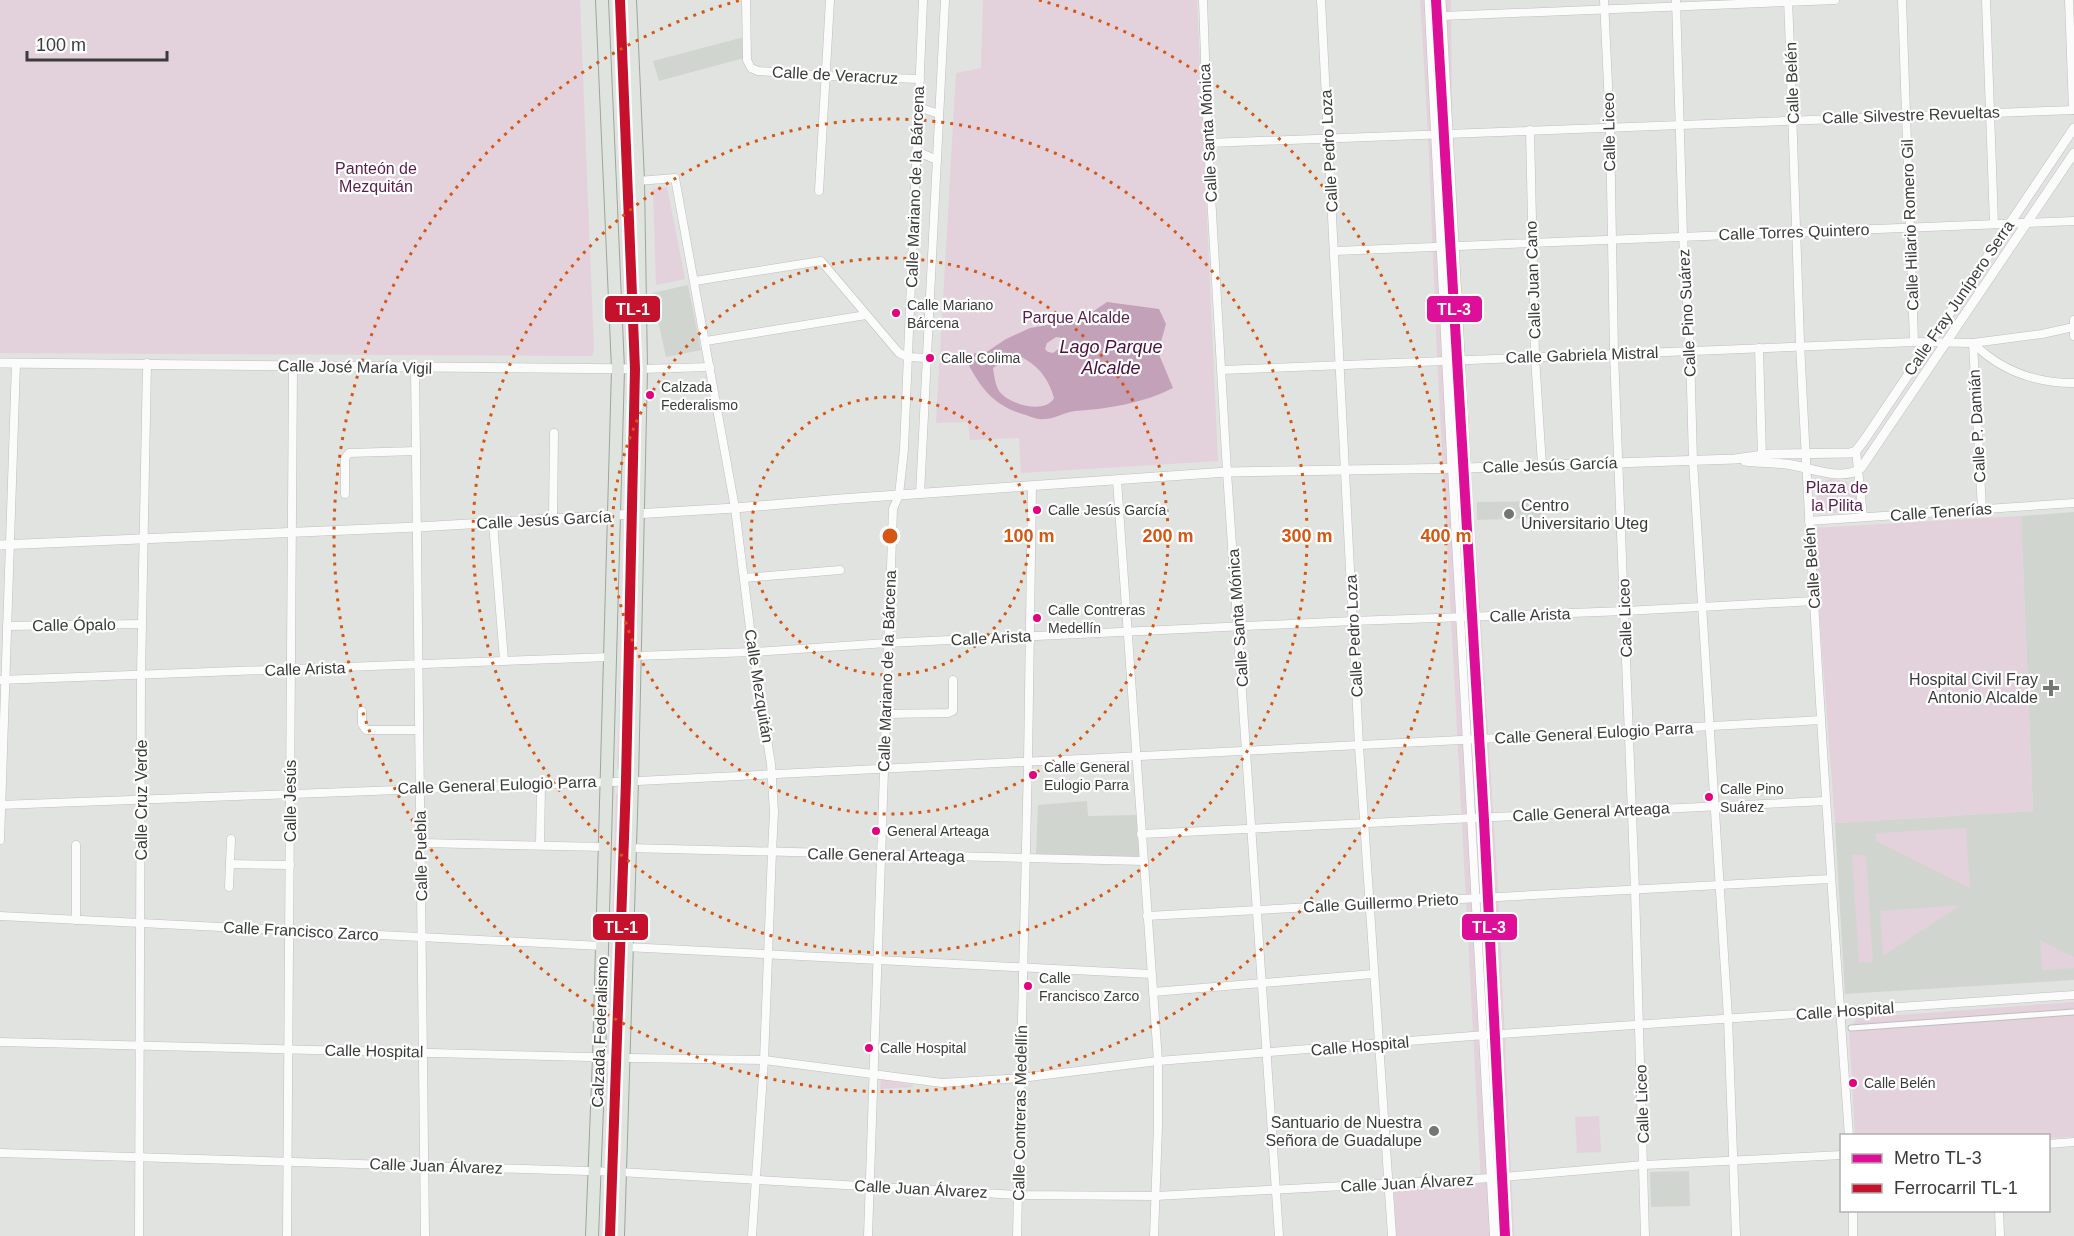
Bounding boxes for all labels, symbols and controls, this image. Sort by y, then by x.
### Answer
scale bar [27,24,166,62]
text: 100 m [36,35,86,55]
street label: Calle Belén [1782,42,1802,124]
street label: Calle de Veracruz [771,63,899,87]
street label: Calle Santa Mónica [1196,63,1220,203]
street label: Calle Mariano de la Bárcena [903,86,927,288]
street label: Calle Pedro Loza [1317,89,1341,213]
street label: Calle Liceo [1600,92,1618,172]
street label: Calle Silvestre Revueltas [1822,103,2000,127]
street label: Calle Hilario Romero Gil [1899,139,1921,311]
park label: Panteón de Mezquitán [335,160,417,195]
street label: Calle Fray Junípero Serra [1901,217,2017,379]
street label: Calle Juan Cano [1522,220,1544,339]
street label: Calle Torres Quintero [1718,221,1870,243]
street label: Calle Pino Suárez [1675,249,1699,377]
line badge: TL-1 [604,295,661,323]
line badge: TL-3 [1426,295,1483,323]
place label: Calle Mariano Bárcena [907,297,994,331]
text: TL-1 [616,301,650,318]
text: TL-3 [1437,301,1471,318]
marker: Calle Mariano Bárcena [890,307,902,319]
park label: Parque Alcalde [1022,309,1130,326]
water label: Lago Parque Alcalde [1059,337,1163,378]
street label: Calle Gabriela Mistral [1505,344,1659,366]
place label: Calle Colima [941,350,1021,366]
marker: Calle Colima [924,352,936,364]
street label: Calle José María Vigil [278,357,432,377]
street label: Calle P. Damián [1966,369,1988,483]
place label: Calzada Federalismo [661,379,738,413]
marker: Calzada Federalismo [644,389,656,401]
street label: Calle Jesús García [1482,454,1618,476]
park label: Plaza de la Pilita [1806,479,1868,514]
place label: Centro Universitario Uteg [1521,497,1648,532]
street label: Calle Tenerías [1890,500,1992,524]
place label: Calle Jesús García [1048,502,1166,518]
marker: Calle Jesús García [1031,504,1043,516]
marker: Centro Universitario Uteg [1502,507,1516,521]
street label: Calle Jesús García [476,508,612,532]
centre of rings [880,526,900,546]
text: 100 m [1003,526,1055,546]
text: 200 m [1142,526,1194,546]
text: 300 m [1281,526,1333,546]
text: 400 m [1420,526,1472,546]
street label: Calle Belén [1801,527,1823,609]
street label: Calle Santa Mónica [1225,548,1251,688]
street label: Calle Mariano de la Bárcena [875,570,899,772]
street label: Calle Pedro Loza [1342,574,1366,698]
street label: Calle Liceo [1615,578,1635,658]
place label: Calle Contreras Medellín [1048,602,1145,636]
street label: Calle Arista [1489,605,1571,625]
marker: Calle Contreras Medellín [1031,612,1043,624]
street label: Calle Ópalo [32,615,116,634]
street label: Calle Arista [950,627,1032,649]
street label: Calle Mezquitán [742,628,776,744]
street label: Calle Arista [264,659,346,679]
place label: Hospital Civil Fray Antonio Alcalde [1909,671,2038,706]
marker: Hospital Civil Fray Antonio Alcalde [2042,679,2060,697]
street label: Calle General Eulogio Parra [1494,719,1694,747]
street label: Calle Cruz Verde [133,739,150,860]
place label: Calle General Eulogio Parra [1044,759,1130,793]
street label: Calle Jesús [282,760,299,842]
marker: Calle General Eulogio Parra [1027,769,1039,781]
street label: Calle General Eulogio Parra [397,773,597,797]
place label: Calle Pino Suárez [1720,781,1784,815]
marker: Calle Pino Suárez [1703,791,1715,803]
street label: Calle General Arteaga [1512,799,1670,825]
street label: Calle Puebla [412,810,430,902]
place label: General Arteaga [887,823,989,839]
marker: General Arteaga [870,825,882,837]
street label: Calle General Arteaga [807,845,965,865]
street label: Calle Guillermo Prieto [1303,890,1459,916]
line badge: TL-1 [592,913,649,941]
line badge: TL-3 [1461,913,1518,941]
street label: Calle Francisco Zarco [223,918,379,944]
text: TL-1 [604,919,638,936]
text: TL-3 [1472,919,1506,936]
street label: Calzada Federalismo [589,956,611,1108]
place label: Calle Francisco Zarco [1039,970,1140,1004]
marker: Calle Francisco Zarco [1022,980,1034,992]
street label: Calle Hospital [1795,999,1895,1023]
street label: Calle Contreras Medellín [1010,1025,1030,1201]
street label: Calle Hospital [1310,1033,1410,1059]
place label: Calle Hospital [880,1040,966,1056]
street label: Calle Hospital [324,1042,424,1060]
marker: Calle Hospital [863,1042,875,1054]
street label: Calle Liceo [1632,1064,1652,1144]
place label: Calle Belén [1864,1075,1936,1091]
marker: Calle Belén [1847,1077,1859,1089]
place label: Santuario de Nuestra Señora de Guadalupe [1265,1114,1422,1149]
marker: Santuario de Nuestra Señora de Guadalupe [1427,1124,1441,1138]
legend [1840,1134,2050,1212]
text: Metro TL-3 [1894,1148,1982,1168]
street label: Calle Juan Álvarez [369,1154,503,1177]
street label: Calle Juan Álvarez [1340,1170,1474,1195]
street label: Calle Juan Álvarez [854,1176,988,1201]
text: Ferrocarril TL-1 [1894,1178,2018,1198]

